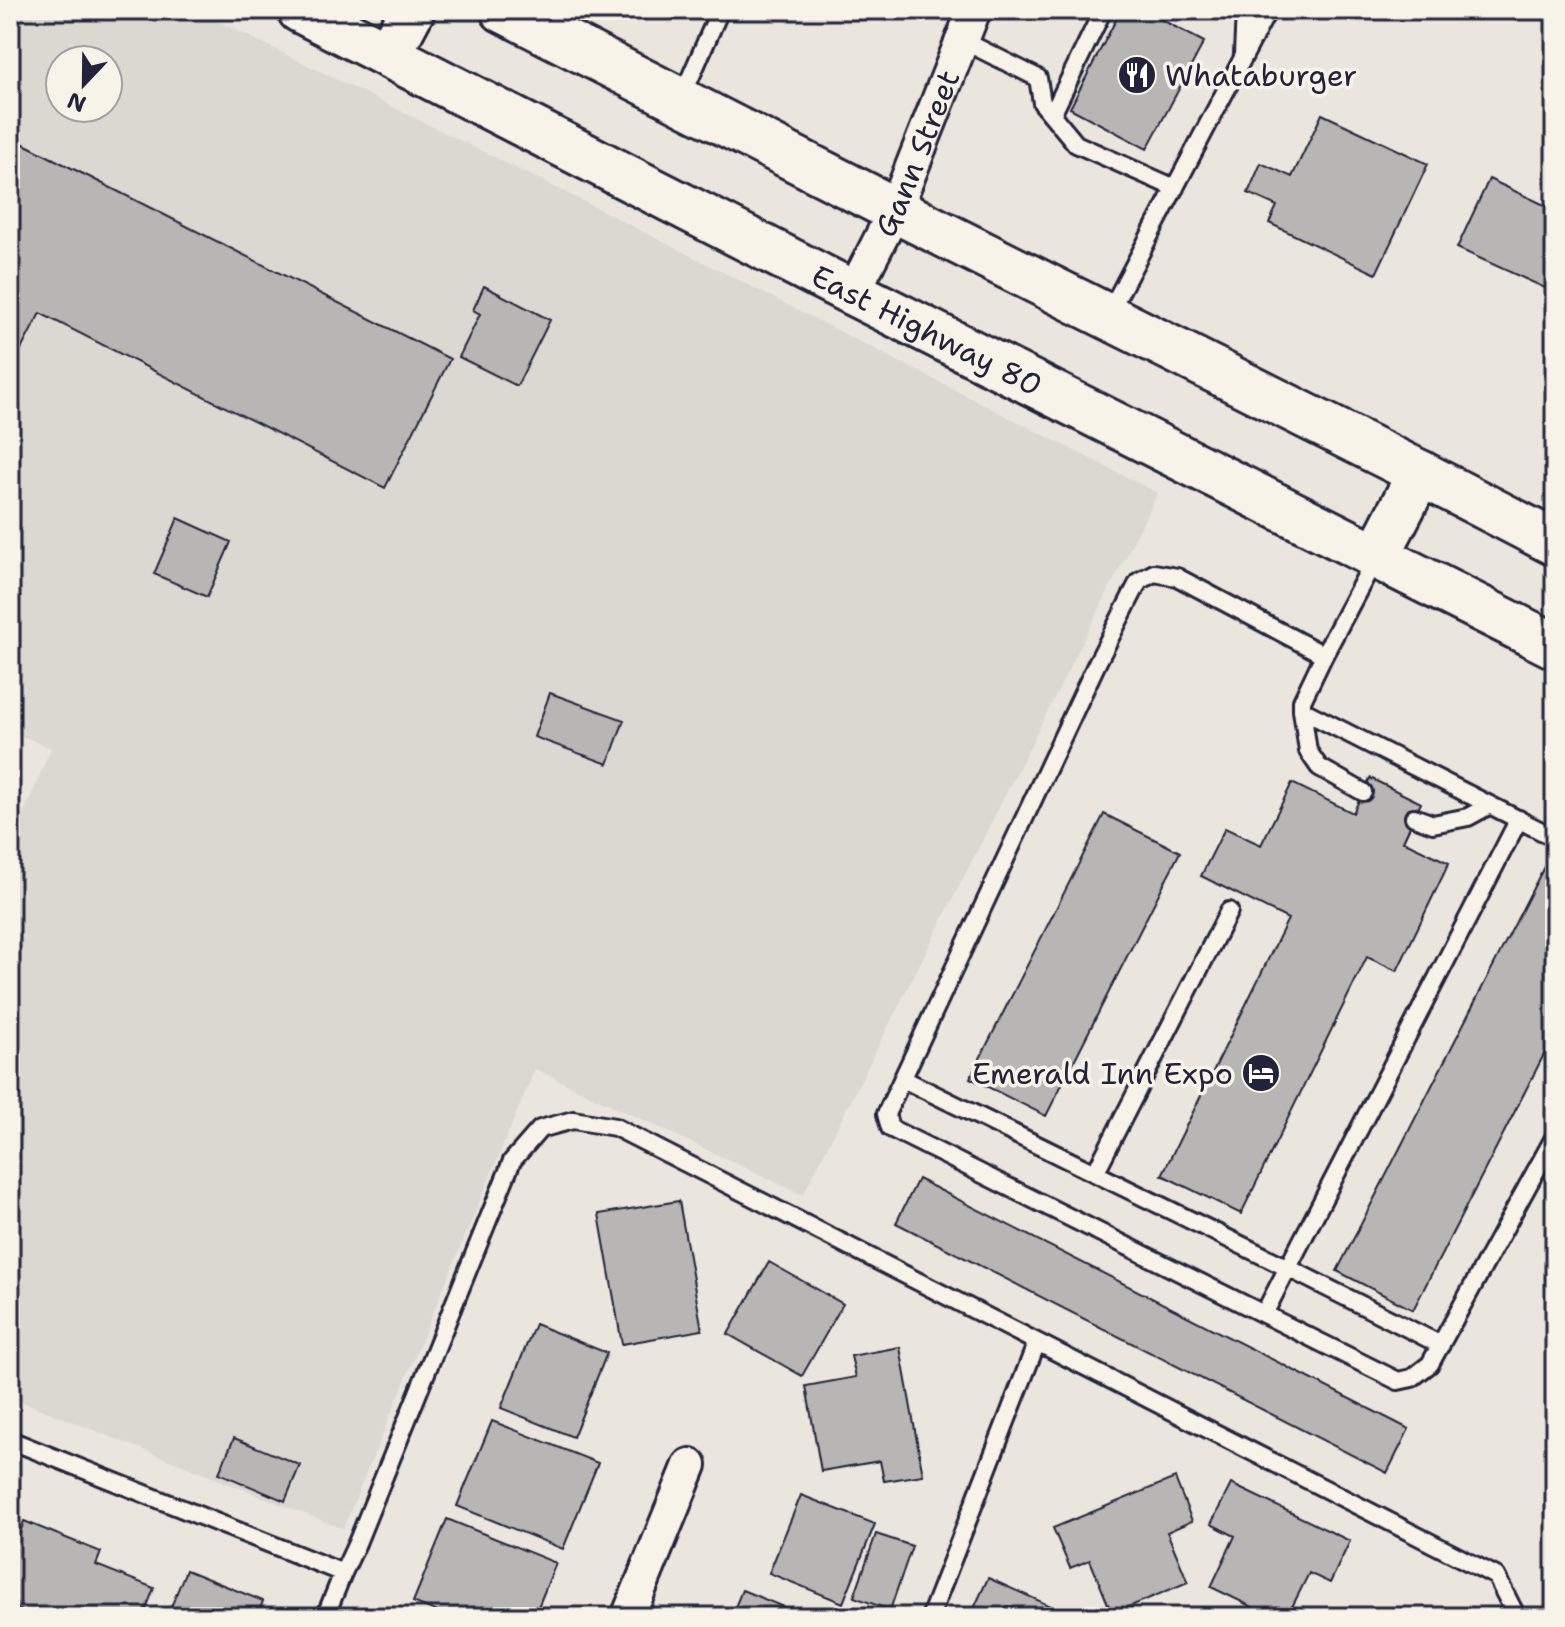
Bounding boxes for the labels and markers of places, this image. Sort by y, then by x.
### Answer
restaurant icon: Whataburger [1116,54,1158,96]
place label: Whataburger [1165,55,1357,96]
hotel icon: Emerald Inn Expo [1240,1052,1282,1094]
place label: Emerald Inn Expo [972,1053,1233,1094]

